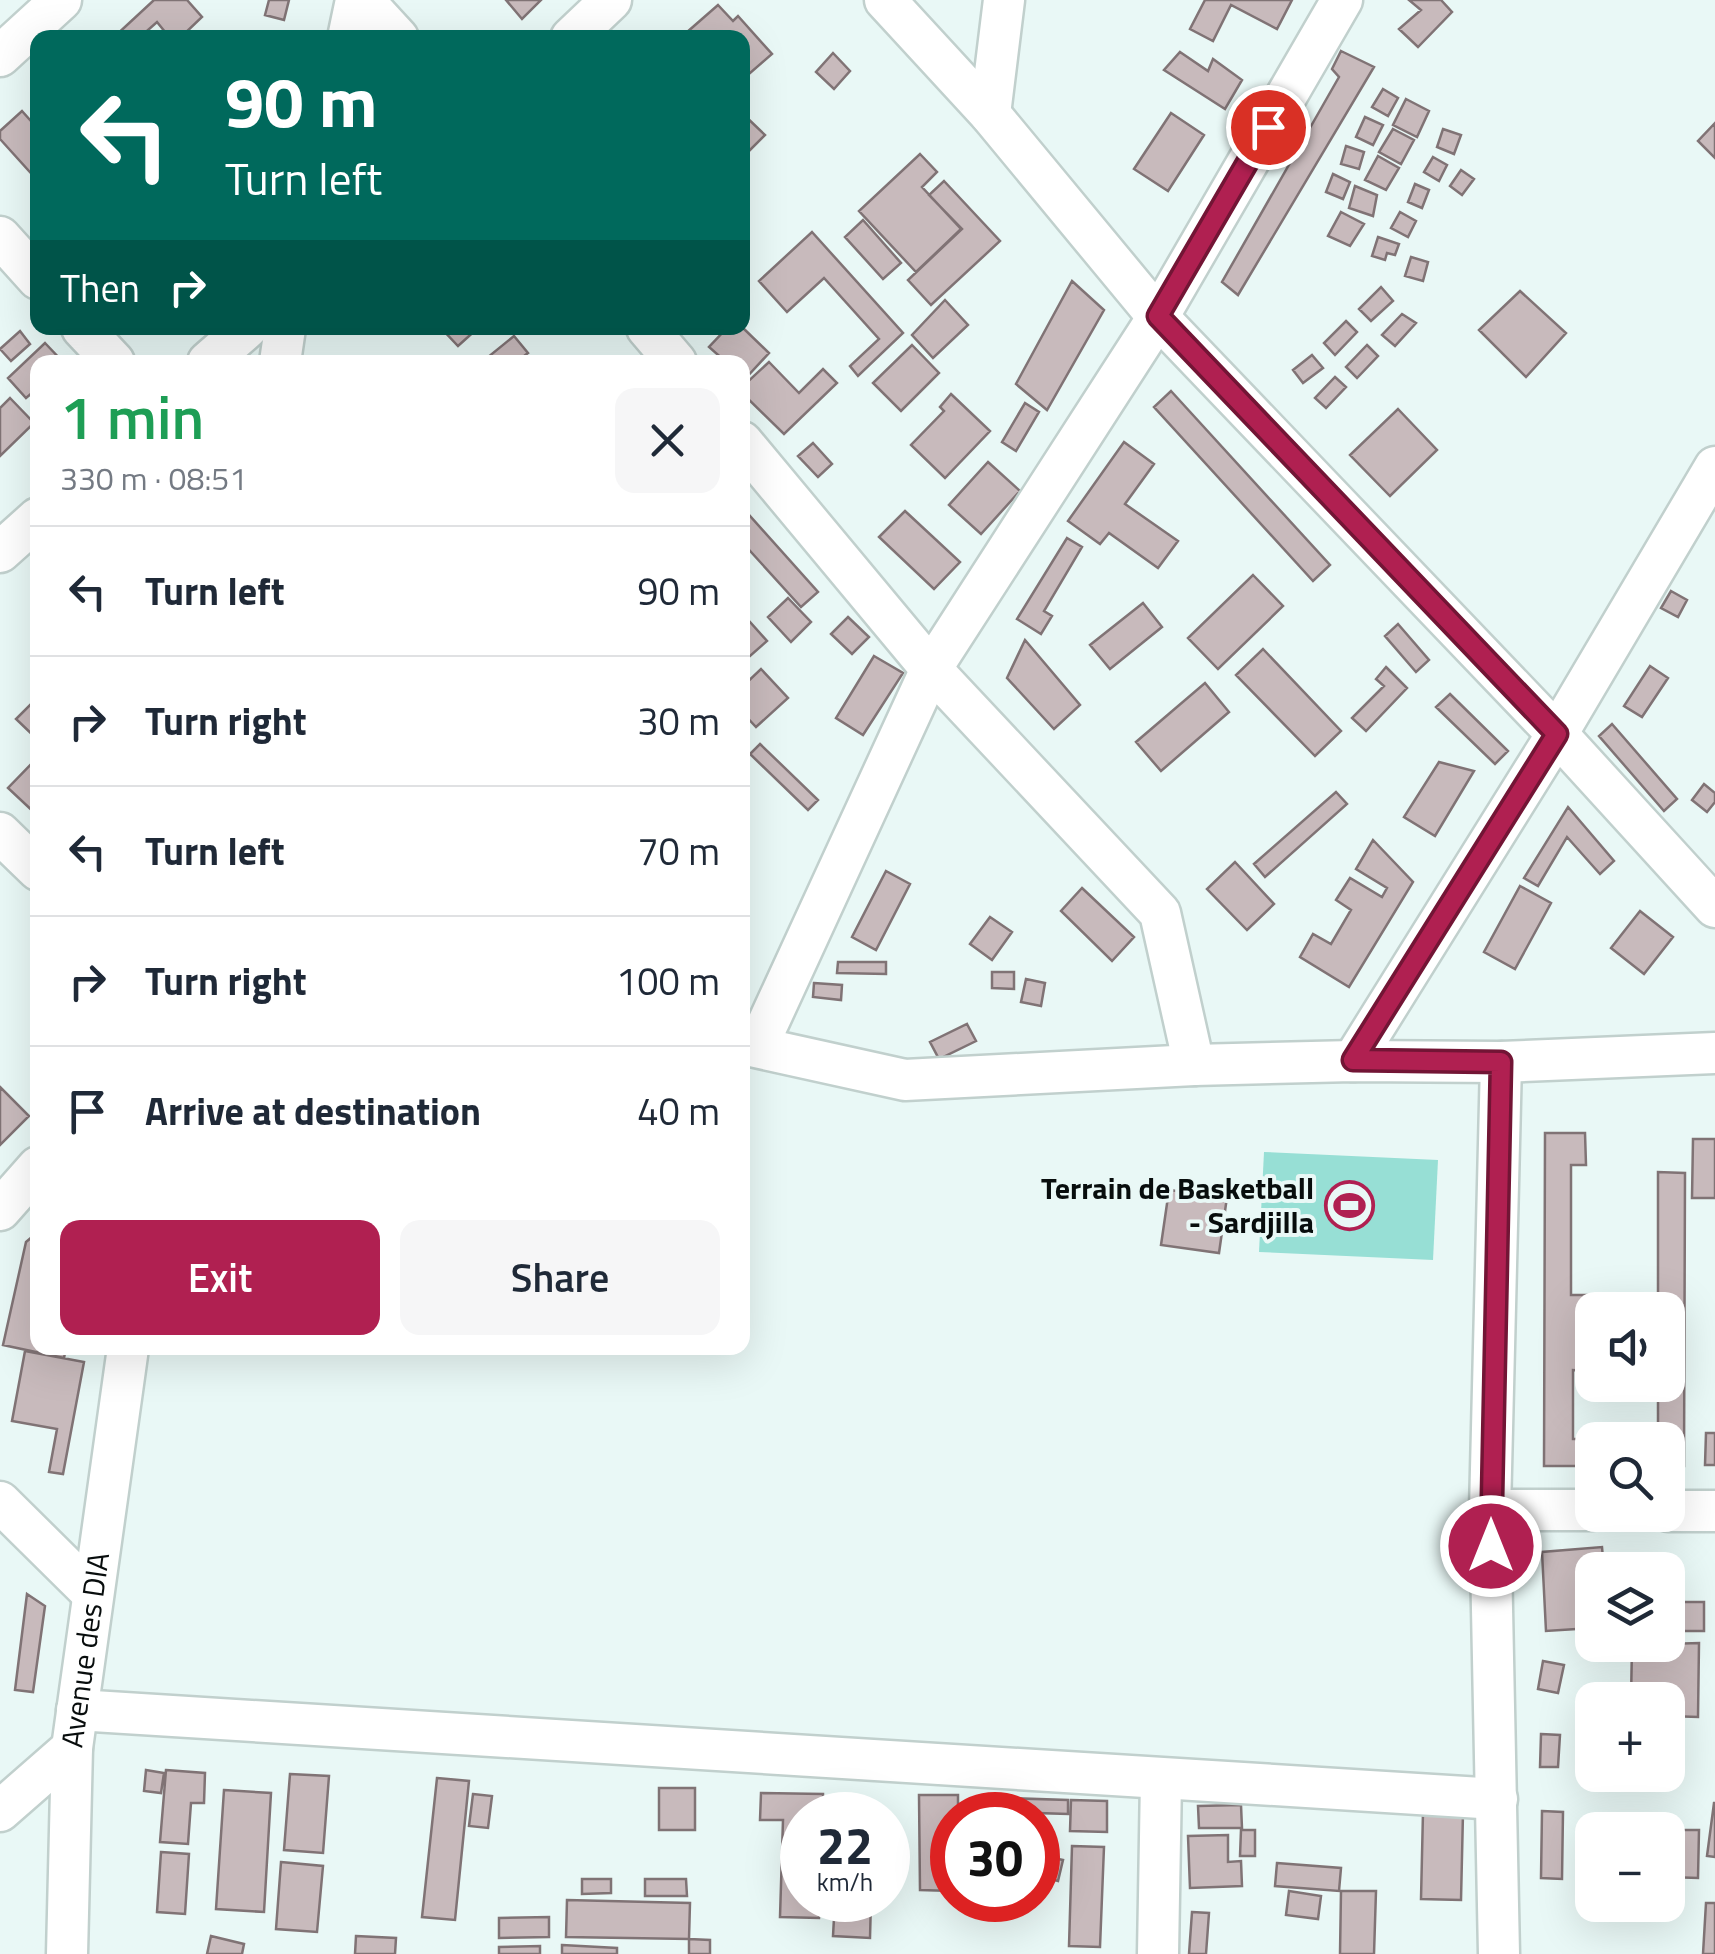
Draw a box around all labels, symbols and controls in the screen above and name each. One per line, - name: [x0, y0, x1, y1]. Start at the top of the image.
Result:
- text: 90 m: [225, 48, 378, 154]
- icon: left: [60, 70, 190, 200]
- pin: [1226, 85, 1311, 170]
- icon: arrive: [1241, 100, 1296, 155]
- text: Turn left: [225, 144, 382, 212]
- text: Then: [60, 259, 140, 317]
- icon: right: [160, 260, 215, 315]
- text: 1 min: [60, 371, 204, 462]
- button: close: [615, 388, 720, 493]
- text: 330 m · 08:51: [60, 454, 247, 502]
- text: Turn left: [145, 562, 285, 620]
- text: 90 m: [637, 562, 720, 620]
- icon: left: [60, 564, 115, 619]
- text: Turn right: [145, 692, 307, 750]
- text: 30 m: [637, 692, 720, 750]
- icon: right: [60, 694, 115, 749]
- text: Turn left: [145, 822, 285, 880]
- text: 70 m: [637, 822, 720, 880]
- icon: left: [60, 824, 115, 879]
- text: Turn right: [145, 952, 307, 1010]
- text: 100 m: [616, 952, 720, 1010]
- icon: right: [60, 954, 115, 1009]
- text: Arrive at destination: [145, 1082, 481, 1140]
- text: 40 m: [637, 1082, 720, 1140]
- icon: arrive: [60, 1084, 115, 1139]
- place label: Terrain de Basketball - Sardjilla: [1041, 1165, 1314, 1245]
- sports icon: Terrain de Basketball - Sardjilla: [1323, 1180, 1375, 1232]
- button: Exit: [60, 1220, 380, 1335]
- button: Share: [400, 1220, 720, 1335]
- map controls: [1575, 1292, 1685, 1922]
- button: sound: [1575, 1292, 1685, 1402]
- button: search: [1575, 1422, 1685, 1532]
- position arrow: [1439, 1494, 1543, 1598]
- street label: Avenue des DIA: [48, 1549, 121, 1750]
- button: layers: [1575, 1552, 1685, 1662]
- button: +: [1575, 1682, 1685, 1792]
- speed limit sign: 30: [930, 1792, 1060, 1922]
- text: 22: [817, 1807, 873, 1883]
- button: −: [1575, 1812, 1685, 1922]
- text: km/h: [817, 1863, 873, 1901]

